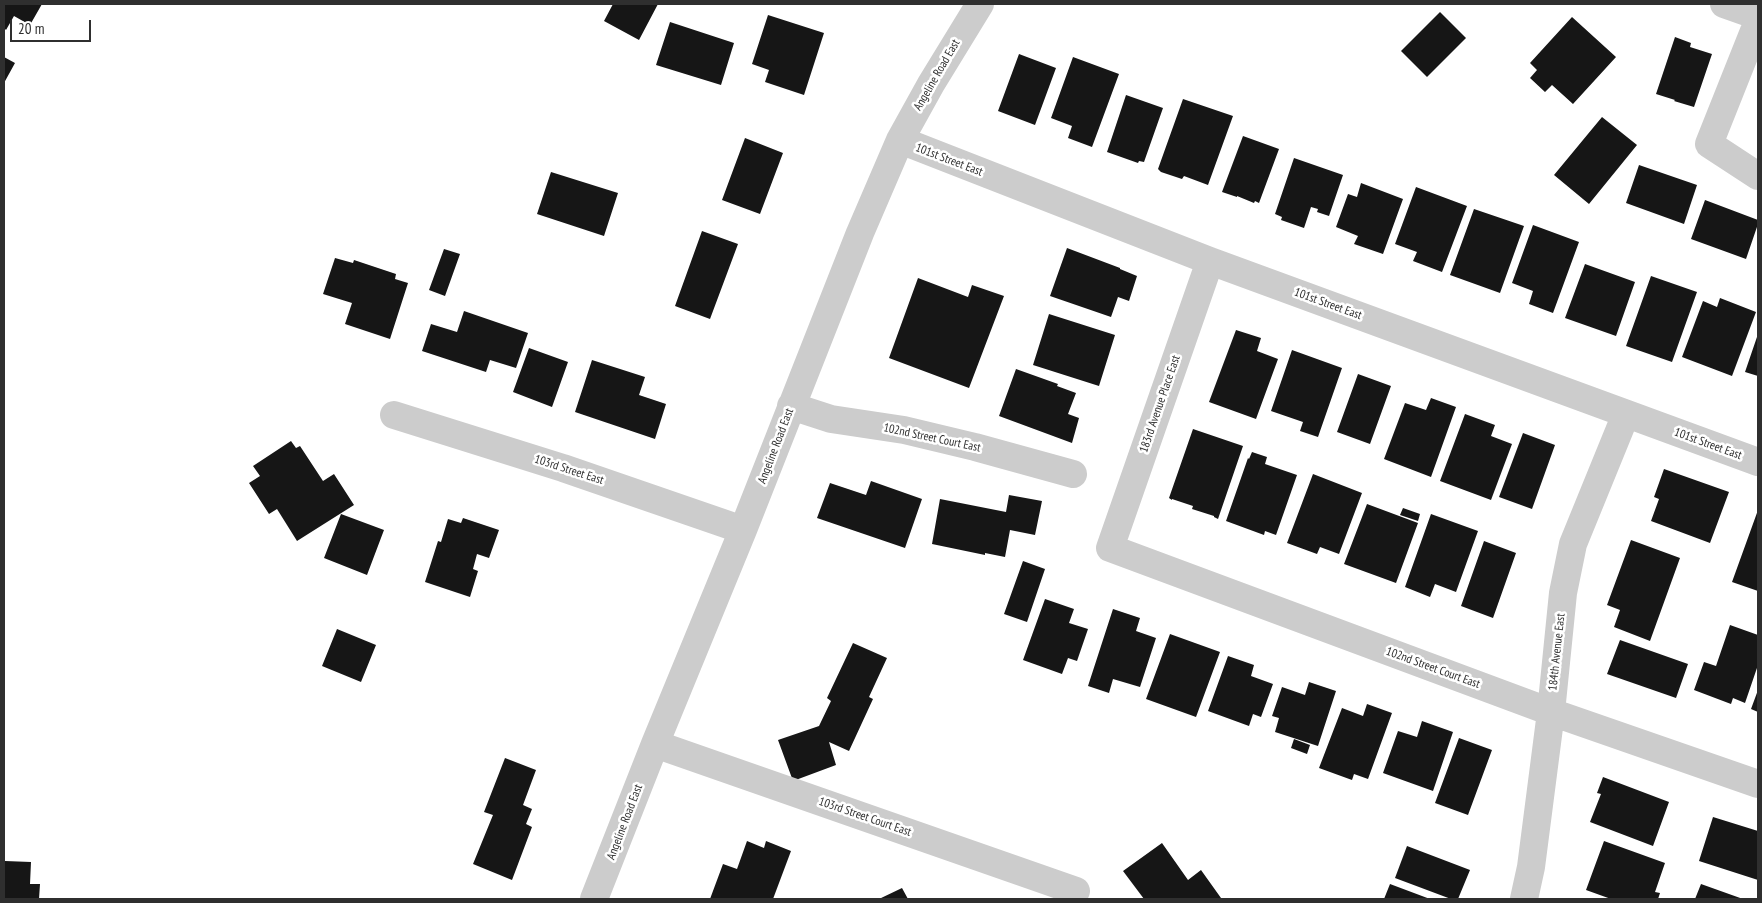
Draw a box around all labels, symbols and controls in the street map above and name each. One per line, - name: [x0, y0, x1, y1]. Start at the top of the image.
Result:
- scale bar: [12, 10, 94, 42]
- text: 20 m: [18, 19, 44, 38]
- street label: Angeline Road East: [911, 37, 963, 113]
- street label: 101st Street East: [913, 141, 985, 179]
- street label: 101st Street East: [1292, 285, 1364, 323]
- street label: 183rd Avenue Place East: [1137, 353, 1183, 455]
- street label: Angeline Road East: [755, 406, 797, 486]
- street label: 102nd Street Court East: [882, 421, 982, 455]
- street label: 101st Street East: [1672, 425, 1744, 463]
- street label: 103rd Street East: [533, 452, 605, 488]
- street label: 184th Avenue East: [1546, 613, 1568, 691]
- street label: 102nd Street Court East: [1384, 644, 1482, 692]
- street label: Angeline Road East: [604, 782, 646, 862]
- street label: 103rd Street Court East: [817, 794, 913, 840]

